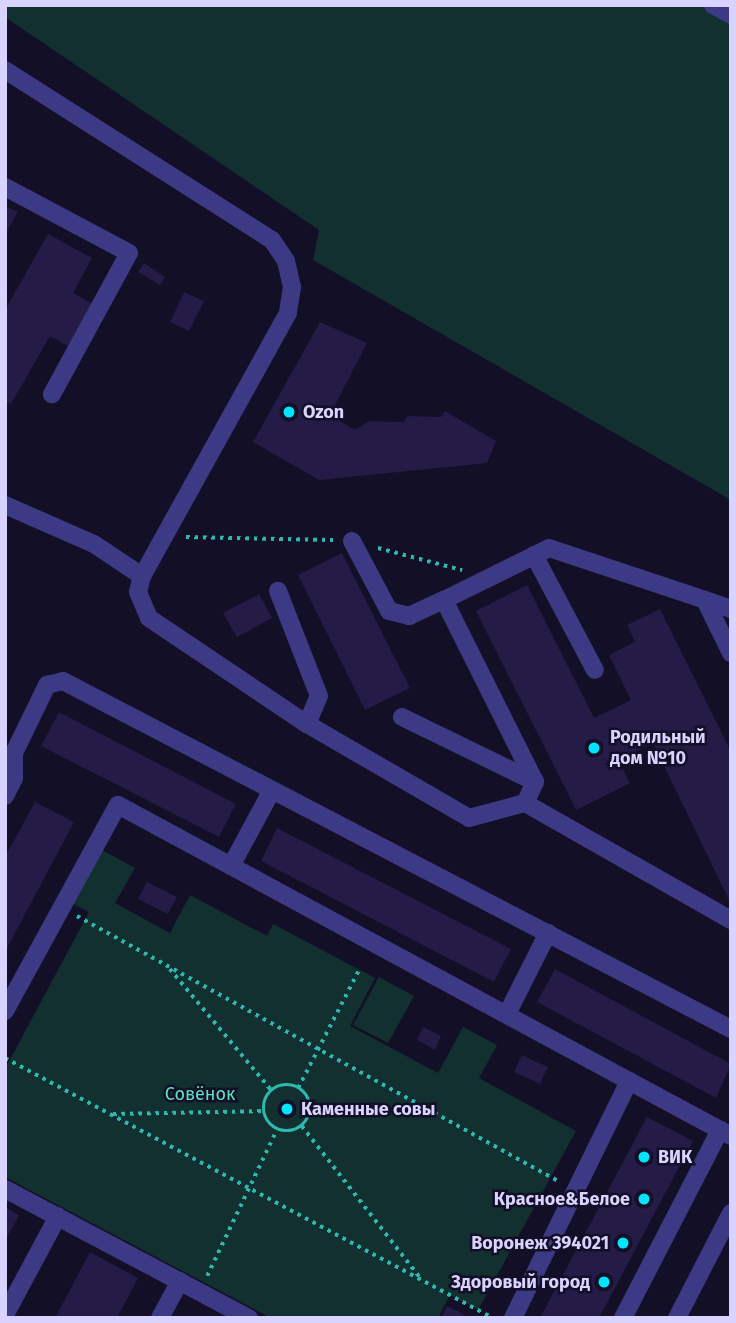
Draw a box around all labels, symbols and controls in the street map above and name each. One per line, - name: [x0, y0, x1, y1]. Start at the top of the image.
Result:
- place label: Ozon: [303, 401, 344, 423]
- marker: Ozon: [281, 404, 297, 420]
- place label: Родильный дом №10: [610, 727, 706, 770]
- marker: Родильный дом №10: [584, 738, 604, 758]
- park label: Совёнок: [165, 1083, 235, 1105]
- place label: Каменные совы: [301, 1098, 435, 1120]
- marker: Каменные совы: [279, 1101, 295, 1117]
- place label: ВИК: [658, 1146, 692, 1168]
- marker: ВИК: [636, 1149, 652, 1165]
- place label: Красное&Белое: [494, 1188, 630, 1210]
- marker: Красное&Белое: [636, 1191, 652, 1207]
- place label: Воронеж 394021: [471, 1232, 609, 1254]
- marker: Воронеж 394021: [615, 1235, 631, 1251]
- place label: Здоровый город: [451, 1271, 590, 1293]
- marker: Здоровый город: [596, 1274, 612, 1290]

